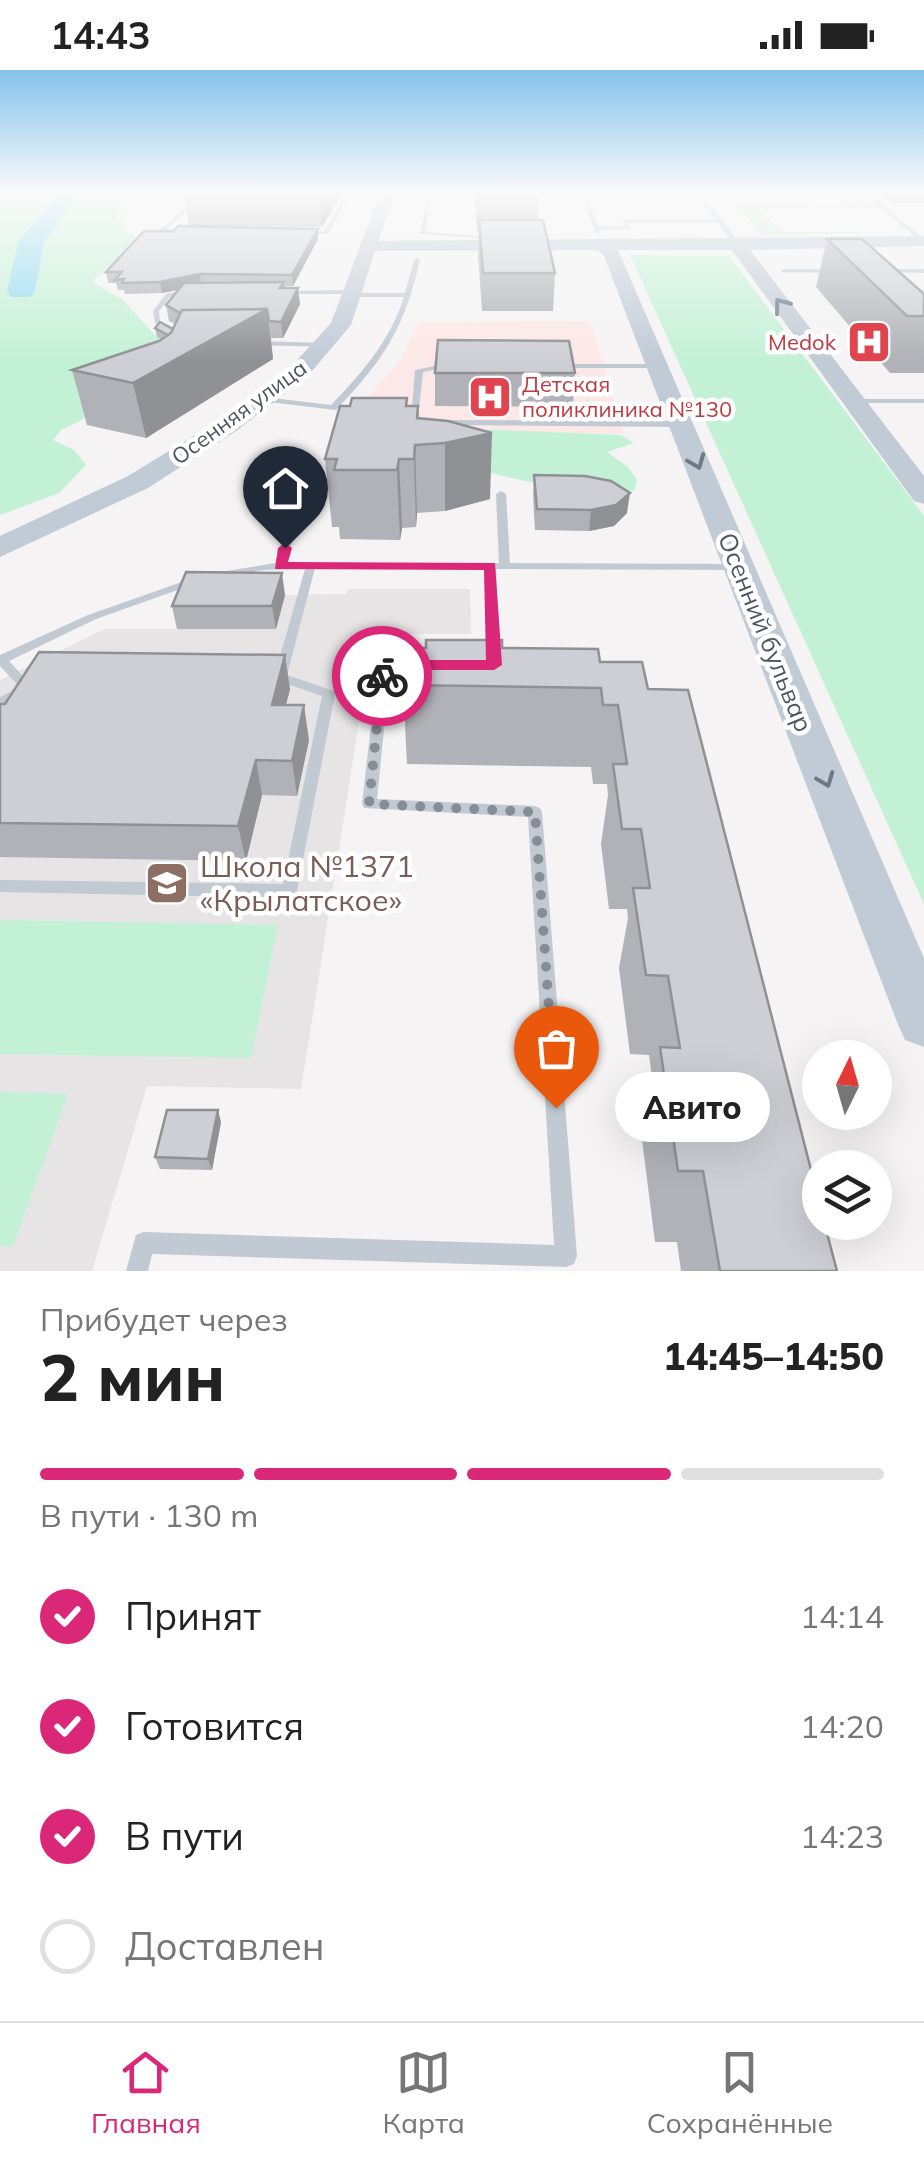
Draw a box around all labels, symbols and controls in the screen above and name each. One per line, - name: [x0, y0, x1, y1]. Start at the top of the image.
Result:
- text: 14:43: [50, 11, 151, 59]
- one-way arrow: [776, 298, 793, 316]
- hospital icon: Medok: [846, 319, 892, 365]
- place label: Medok: [768, 328, 837, 356]
- street label: Осенняя улица: [166, 353, 312, 471]
- place label: Детская поликлиника №130: [522, 370, 732, 423]
- hospital icon: Детская поликлиника №130: [467, 374, 513, 420]
- pin: [243, 446, 328, 549]
- one-way arrow: [685, 452, 705, 470]
- icon: home: [258, 461, 313, 516]
- street label: Осенний бульвар: [712, 528, 820, 736]
- courier: [332, 626, 432, 726]
- icon: bike: [355, 649, 410, 704]
- one-way arrow: [814, 770, 834, 788]
- place label: Школа №1371 «Крылатское»: [200, 847, 414, 919]
- school or university icon: Школа №1371 «Крылатское»: [144, 860, 190, 906]
- pin: [514, 1006, 599, 1109]
- icon: bag: [529, 1021, 584, 1076]
- north arrow: [802, 1040, 892, 1130]
- map controls: [802, 1040, 892, 1240]
- callout: Авито: [616, 1073, 771, 1143]
- text: Авито: [643, 1087, 742, 1127]
- button: layers: [802, 1150, 892, 1240]
- text: Прибудет через: [40, 1299, 288, 1339]
- text: 14:45–14:50: [663, 1332, 884, 1380]
- text: 2 мин: [40, 1336, 225, 1417]
- text: В пути · 130 m: [40, 1495, 258, 1535]
- icon: check: [40, 1589, 95, 1644]
- text: Принят: [125, 1592, 261, 1640]
- text: 14:14: [800, 1596, 884, 1636]
- icon: check: [40, 1699, 95, 1754]
- text: Готовится: [125, 1702, 304, 1750]
- text: 14:20: [800, 1706, 884, 1746]
- icon: check: [40, 1809, 95, 1864]
- text: В пути: [125, 1812, 244, 1860]
- text: 14:23: [800, 1816, 884, 1856]
- text: Доставлен: [125, 1922, 325, 1970]
- tab: Главная: [91, 2045, 201, 2140]
- tab: Карта: [383, 2045, 465, 2140]
- tab: Сохранённые: [647, 2045, 833, 2140]

